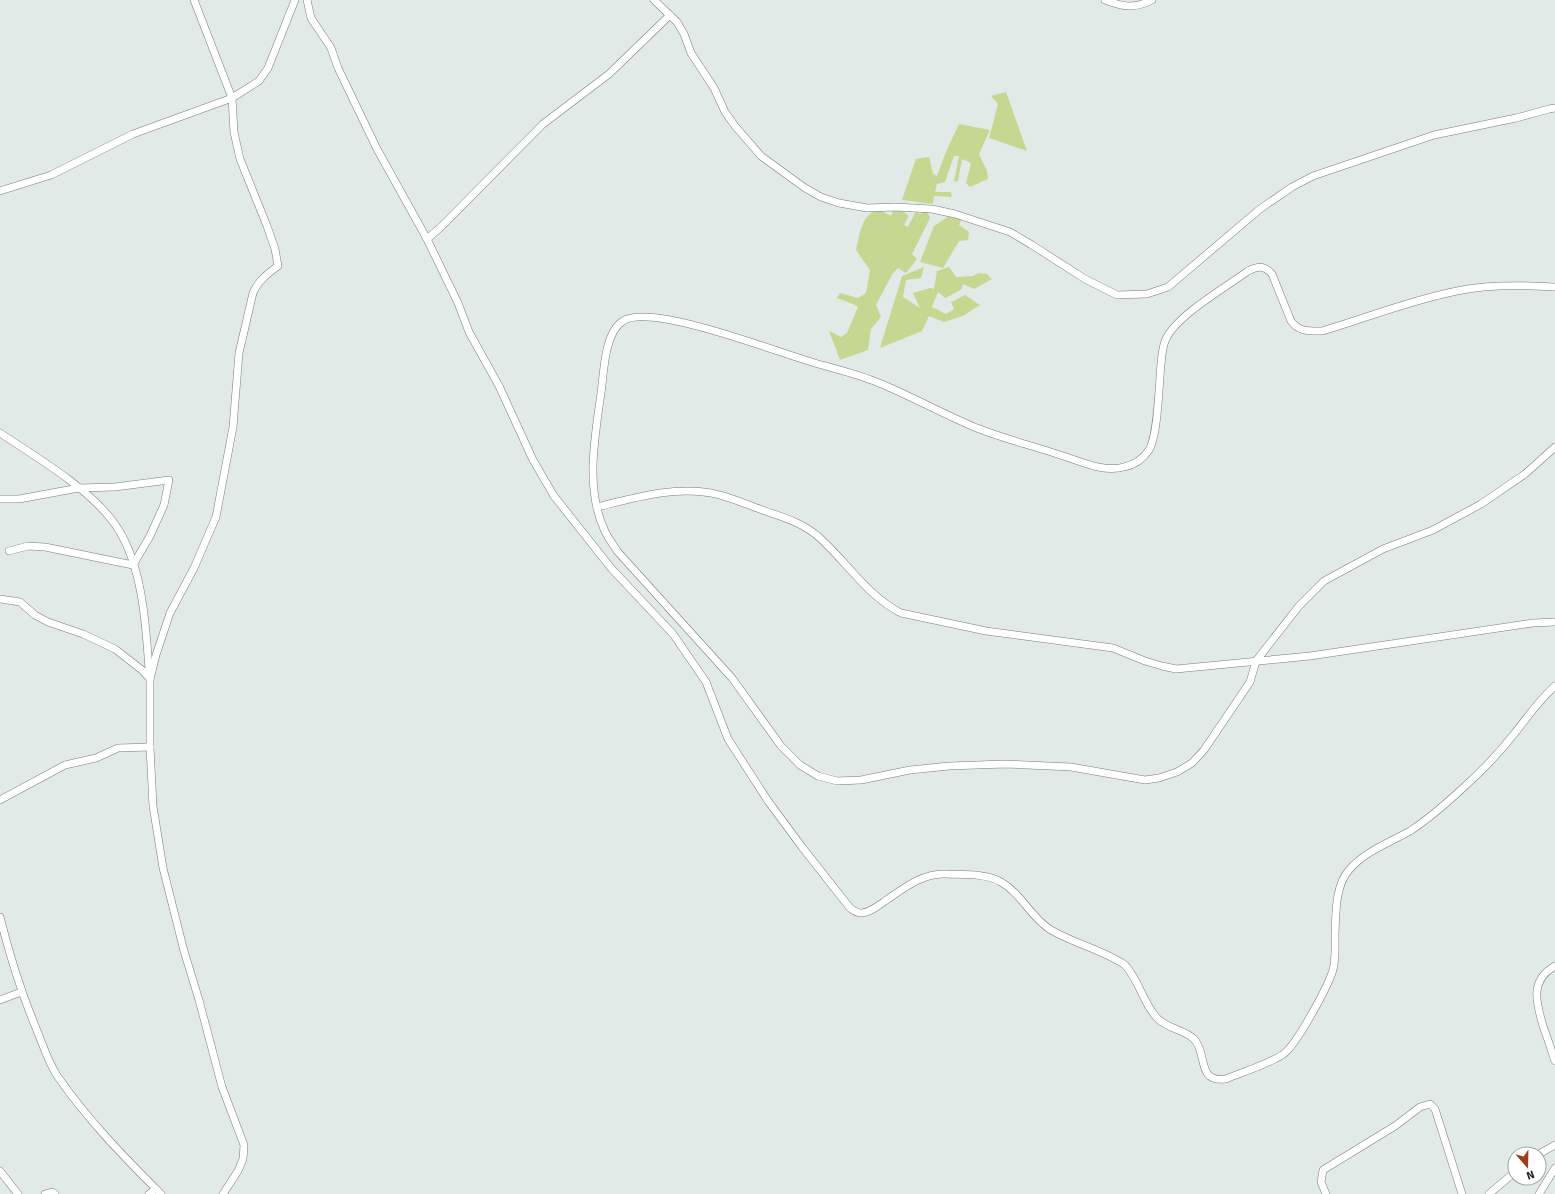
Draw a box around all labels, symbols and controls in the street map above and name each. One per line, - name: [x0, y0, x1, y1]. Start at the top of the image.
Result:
- north arrow: [1507, 1146, 1547, 1186]
- text: N: [1524, 1168, 1536, 1182]

